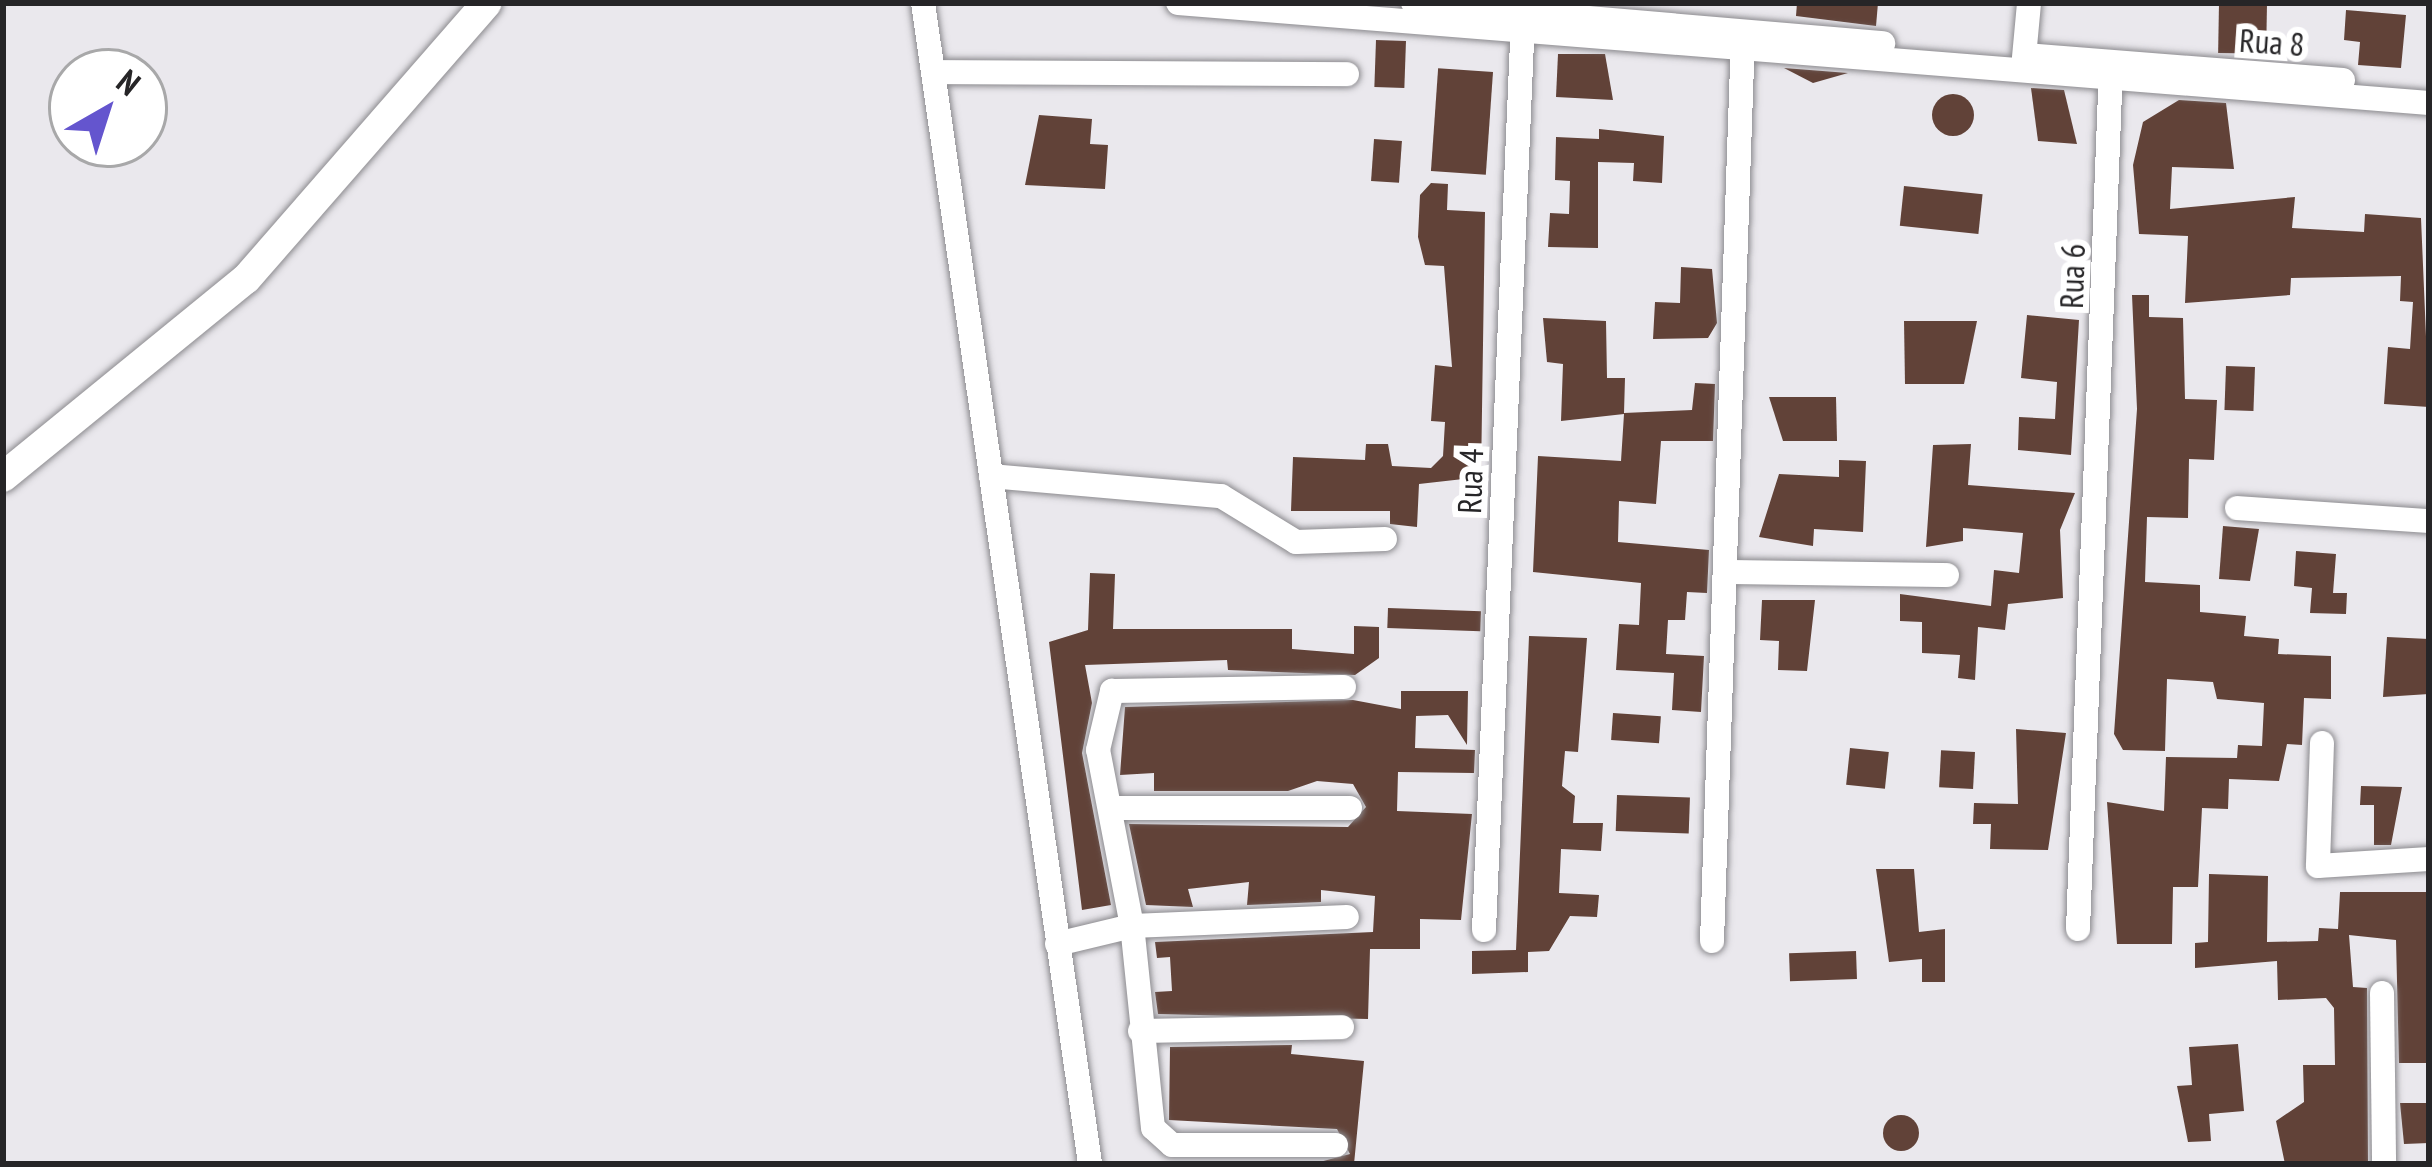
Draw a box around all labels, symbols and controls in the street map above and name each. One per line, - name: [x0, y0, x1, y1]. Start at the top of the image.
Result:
- street label: Rua 8: [2238, 20, 2306, 64]
- north arrow: [48, 48, 168, 168]
- text: N: [109, 60, 150, 104]
- street label: Rua 6: [2051, 243, 2093, 309]
- street label: Rua 4: [1449, 448, 1491, 514]

